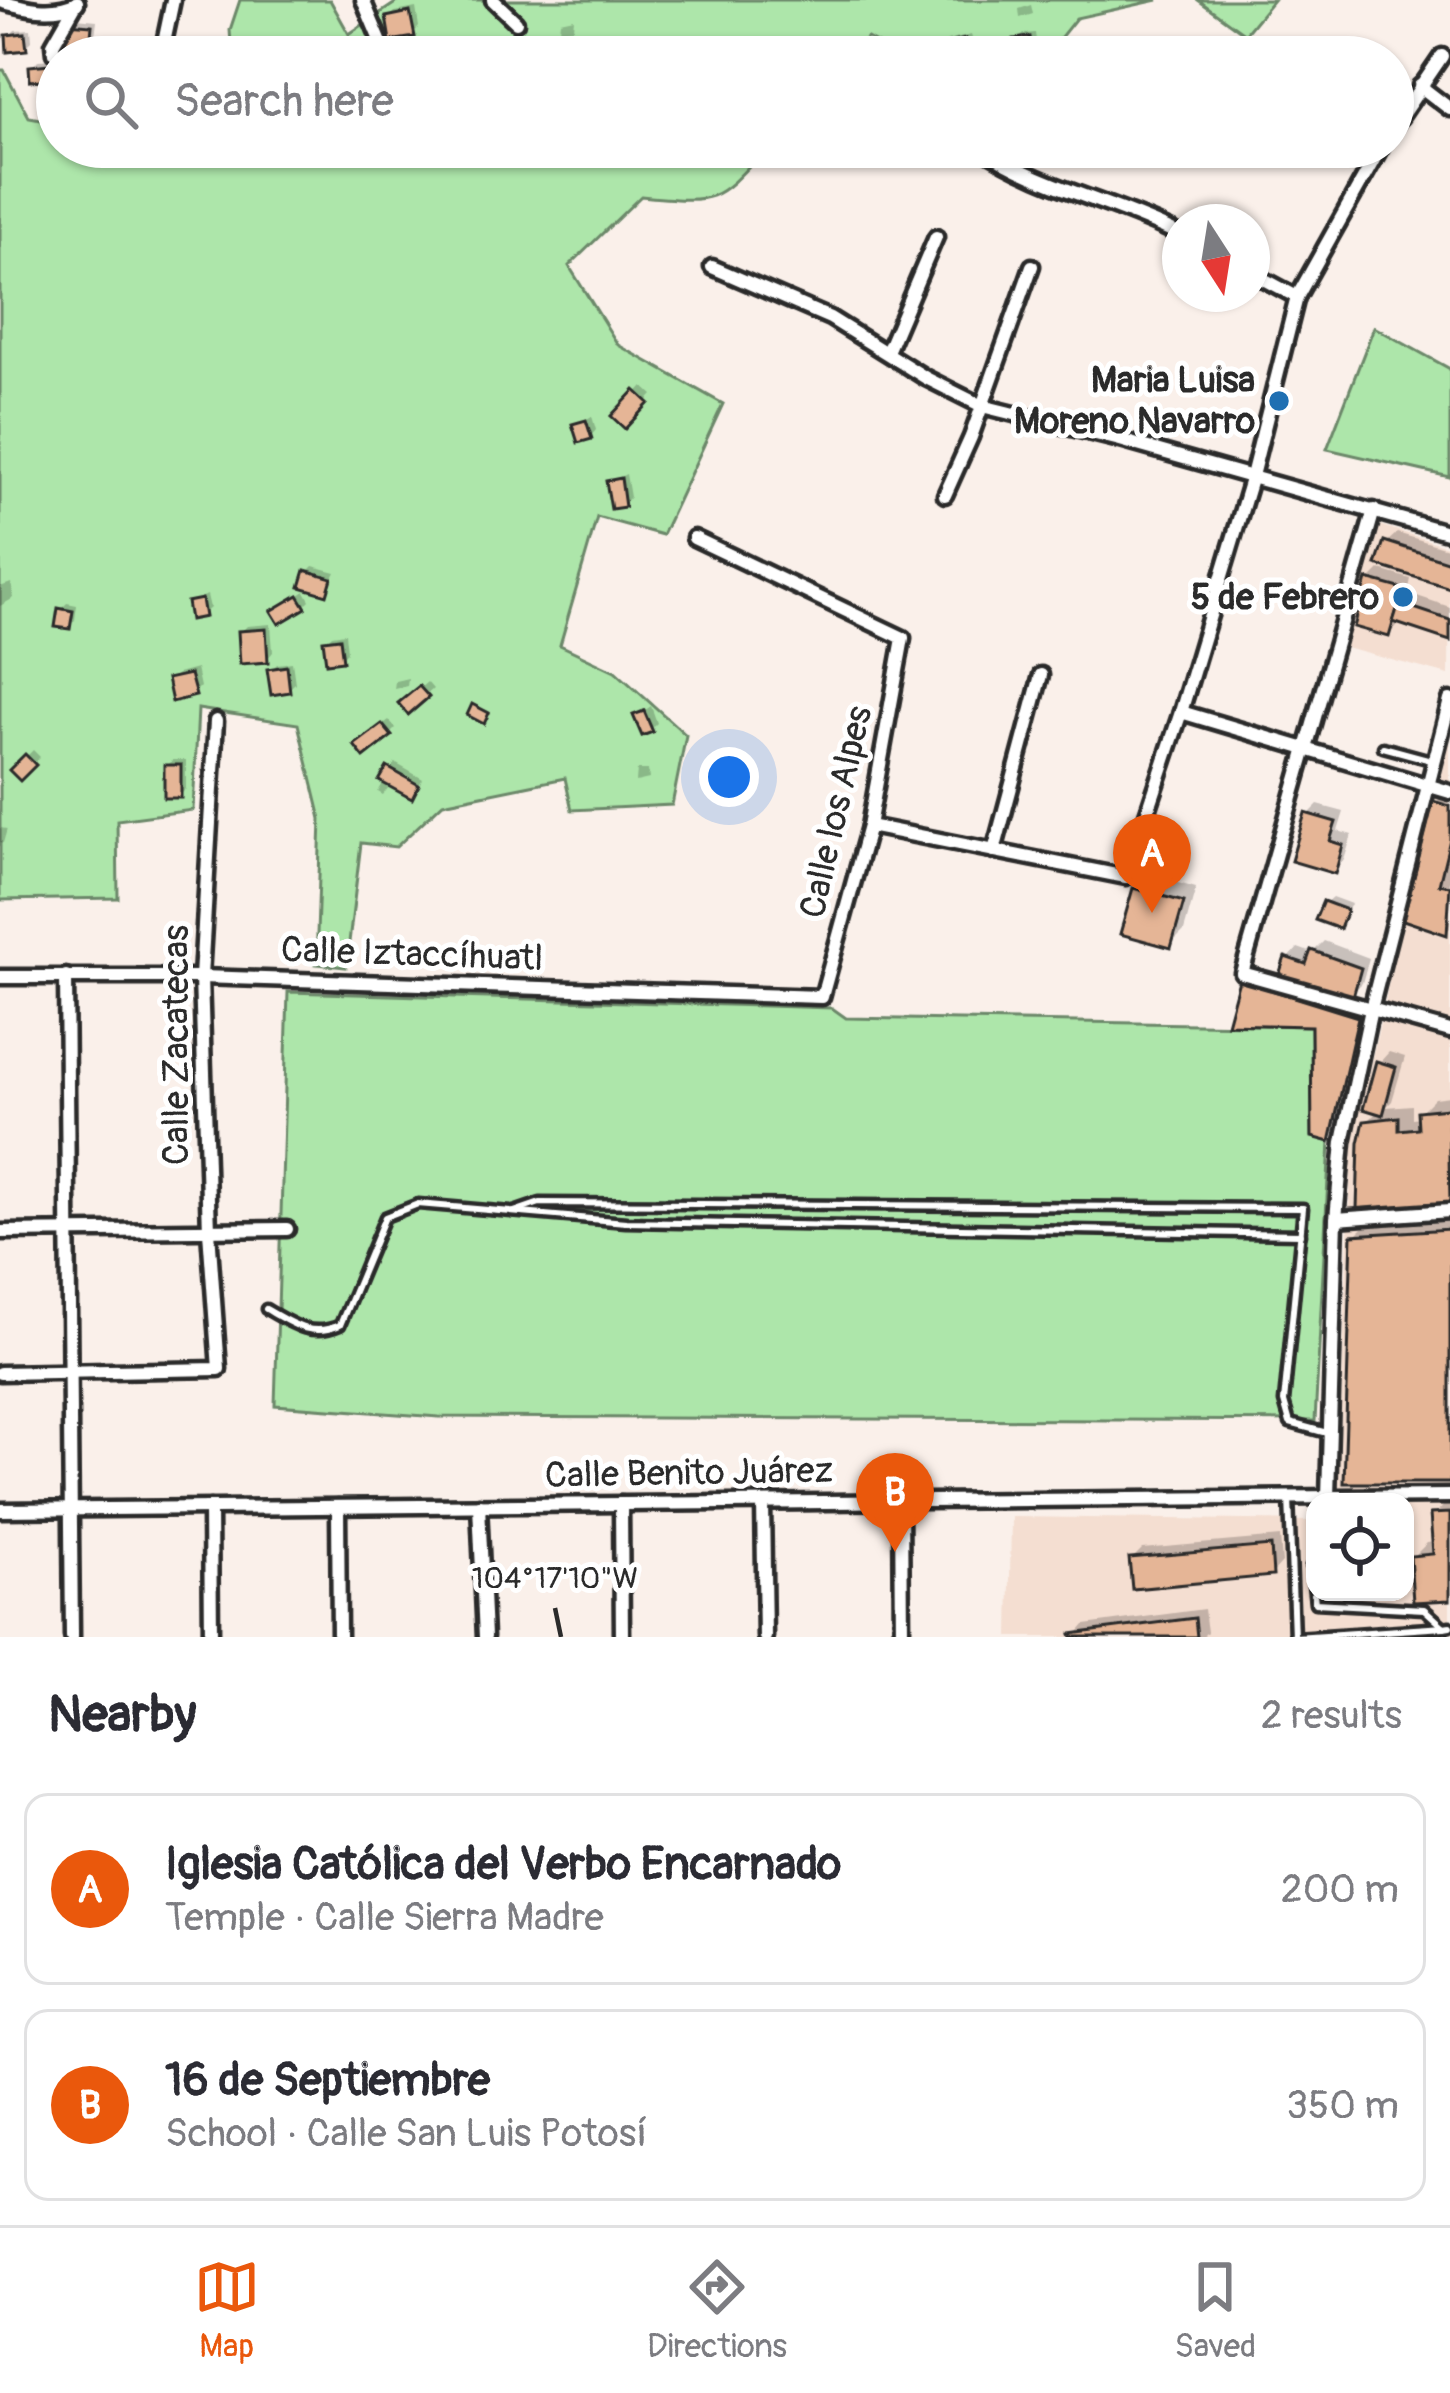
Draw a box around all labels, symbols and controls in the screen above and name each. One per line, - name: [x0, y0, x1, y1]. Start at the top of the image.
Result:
- search box: [36, 36, 1414, 168]
- icon: search: [78, 69, 144, 135]
- text: Search here: [174, 74, 394, 130]
- north arrow: [1162, 204, 1270, 312]
- place label: Maria Luisa Moreno Navarro: [1014, 358, 1255, 444]
- marker: Maria Luisa Moreno Navarro: [1266, 388, 1292, 414]
- place label: 5 de Febrero: [1191, 575, 1379, 620]
- marker: 5 de Febrero: [1390, 584, 1416, 610]
- street label: Calle los Alpes: [790, 702, 882, 922]
- your location: [699, 747, 759, 807]
- pin: A: [1113, 814, 1191, 913]
- street label: Calle Zacatecas: [154, 925, 199, 1165]
- street label: Calle Iztaccíhuatl: [280, 927, 544, 981]
- street label: Calle Benito Juárez: [544, 1448, 834, 1498]
- pin: B: [856, 1453, 934, 1552]
- map controls: [1306, 1493, 1414, 1601]
- button: locate: [1306, 1493, 1414, 1601]
- text: 104°17'10"W: [472, 1560, 638, 1597]
- text: Nearby: [48, 1683, 196, 1747]
- text: 2 results: [1261, 1691, 1402, 1740]
- text: Iglesia Católica del Verbo Encarnado: [165, 1837, 841, 1893]
- text: A: [77, 1865, 103, 1914]
- text: 200 m: [1281, 1865, 1399, 1914]
- text: Temple · Calle Sierra Madre: [165, 1893, 604, 1942]
- text: 16 de Septiembre: [165, 2053, 490, 2109]
- text: B: [79, 2081, 101, 2130]
- text: 350 m: [1286, 2081, 1399, 2130]
- text: School · Calle San Luis Potosí: [165, 2109, 647, 2158]
- tab: Map: [194, 2254, 260, 2367]
- tab: Directions: [647, 2254, 787, 2367]
- tab: Saved: [1174, 2254, 1256, 2367]

